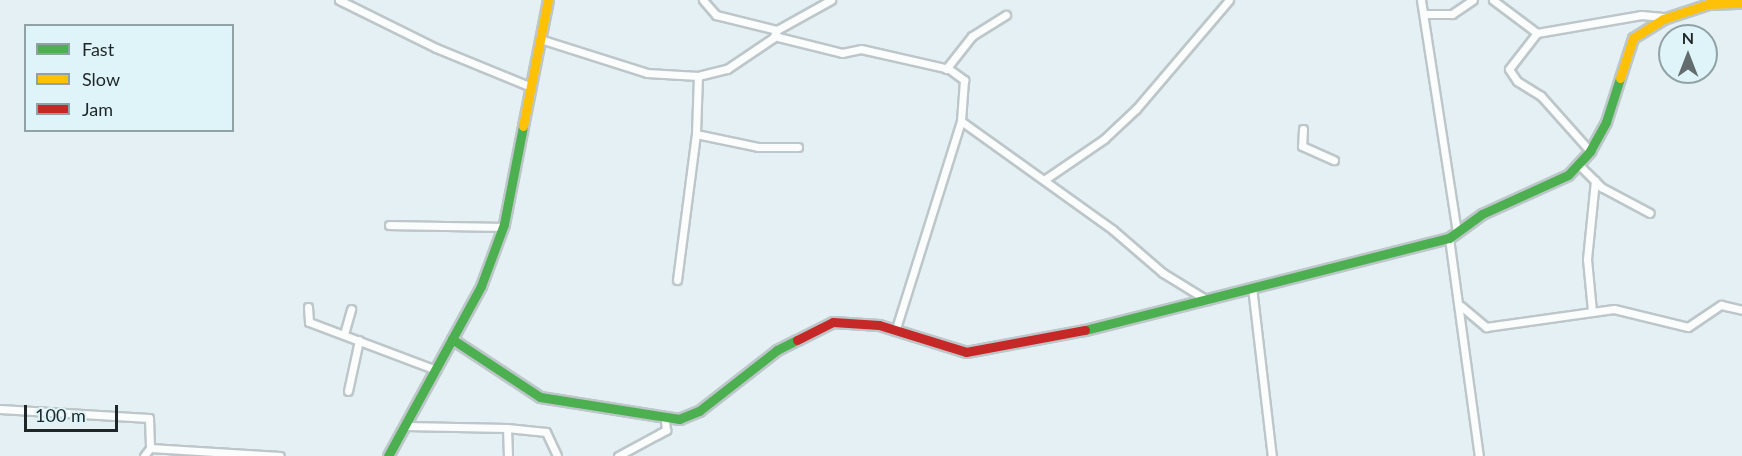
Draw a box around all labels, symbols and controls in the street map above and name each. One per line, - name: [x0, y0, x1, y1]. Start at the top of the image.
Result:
- legend: [24, 24, 234, 132]
- north arrow: [1658, 24, 1718, 84]
- text: N: [1682, 28, 1694, 47]
- text: Fast: [82, 38, 114, 60]
- text: Slow: [82, 68, 120, 90]
- text: Jam: [82, 98, 113, 120]
- scale bar: [27, 393, 122, 431]
- text: 100 m: [35, 404, 86, 426]

